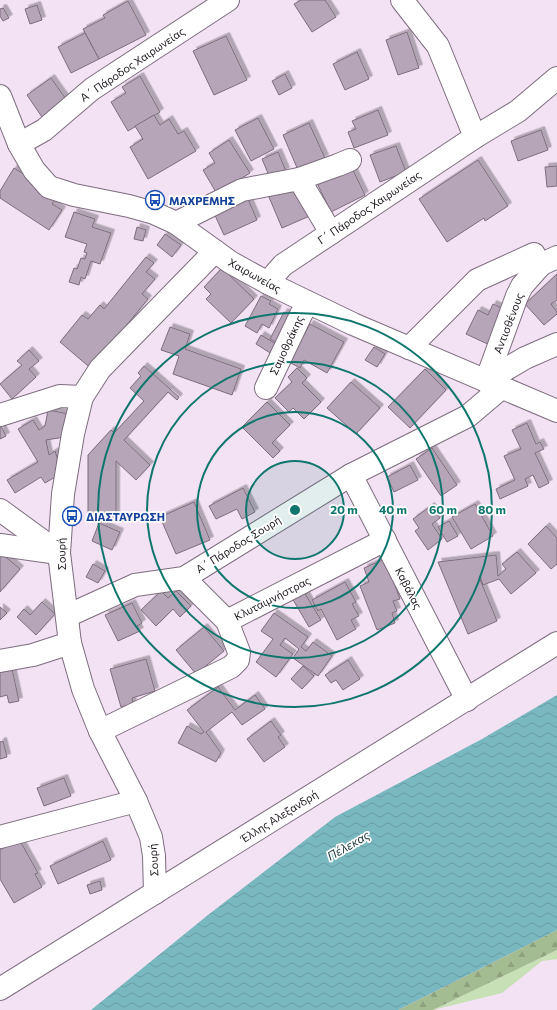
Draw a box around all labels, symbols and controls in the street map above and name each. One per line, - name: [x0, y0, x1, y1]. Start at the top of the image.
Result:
- street label: Α΄ Πάροδος Χαιρωνείας: [77, 24, 187, 104]
- street label: Γ΄ Πάροδος Χαιρωνείας: [315, 167, 423, 247]
- bus stop icon: ΜΑΧΡΕΜΗΣ: [144, 189, 166, 211]
- place label: ΜΑΧΡΕΜΗΣ: [169, 194, 235, 207]
- street label: Χαιρωνείας: [226, 255, 284, 295]
- street label: Αντισθένους: [490, 291, 526, 355]
- street label: Σαμοθράκης: [267, 313, 305, 377]
- text: 20 m: [330, 502, 358, 516]
- text: 40 m: [379, 502, 407, 516]
- text: 60 m: [429, 502, 457, 516]
- text: 80 m: [478, 502, 506, 516]
- centre of rings: [288, 503, 302, 517]
- bus stop icon: ΔΙΑΣΤΑΥΡΩΣΗ: [61, 505, 83, 527]
- place label: ΔΙΑΣΤΑΥΡΩΣΗ: [86, 510, 165, 523]
- street label: Α΄ Πάροδος Σουρή: [193, 513, 283, 575]
- street label: Σουρή: [54, 538, 68, 570]
- street label: Καβάλας: [393, 565, 425, 611]
- street label: Κλυταιμνήστρας: [232, 573, 312, 623]
- street label: Έλλης Αλεξανδρή: [237, 787, 320, 845]
- water label: Πέλεκας: [324, 827, 372, 863]
- street label: Σουρή: [145, 843, 161, 877]

